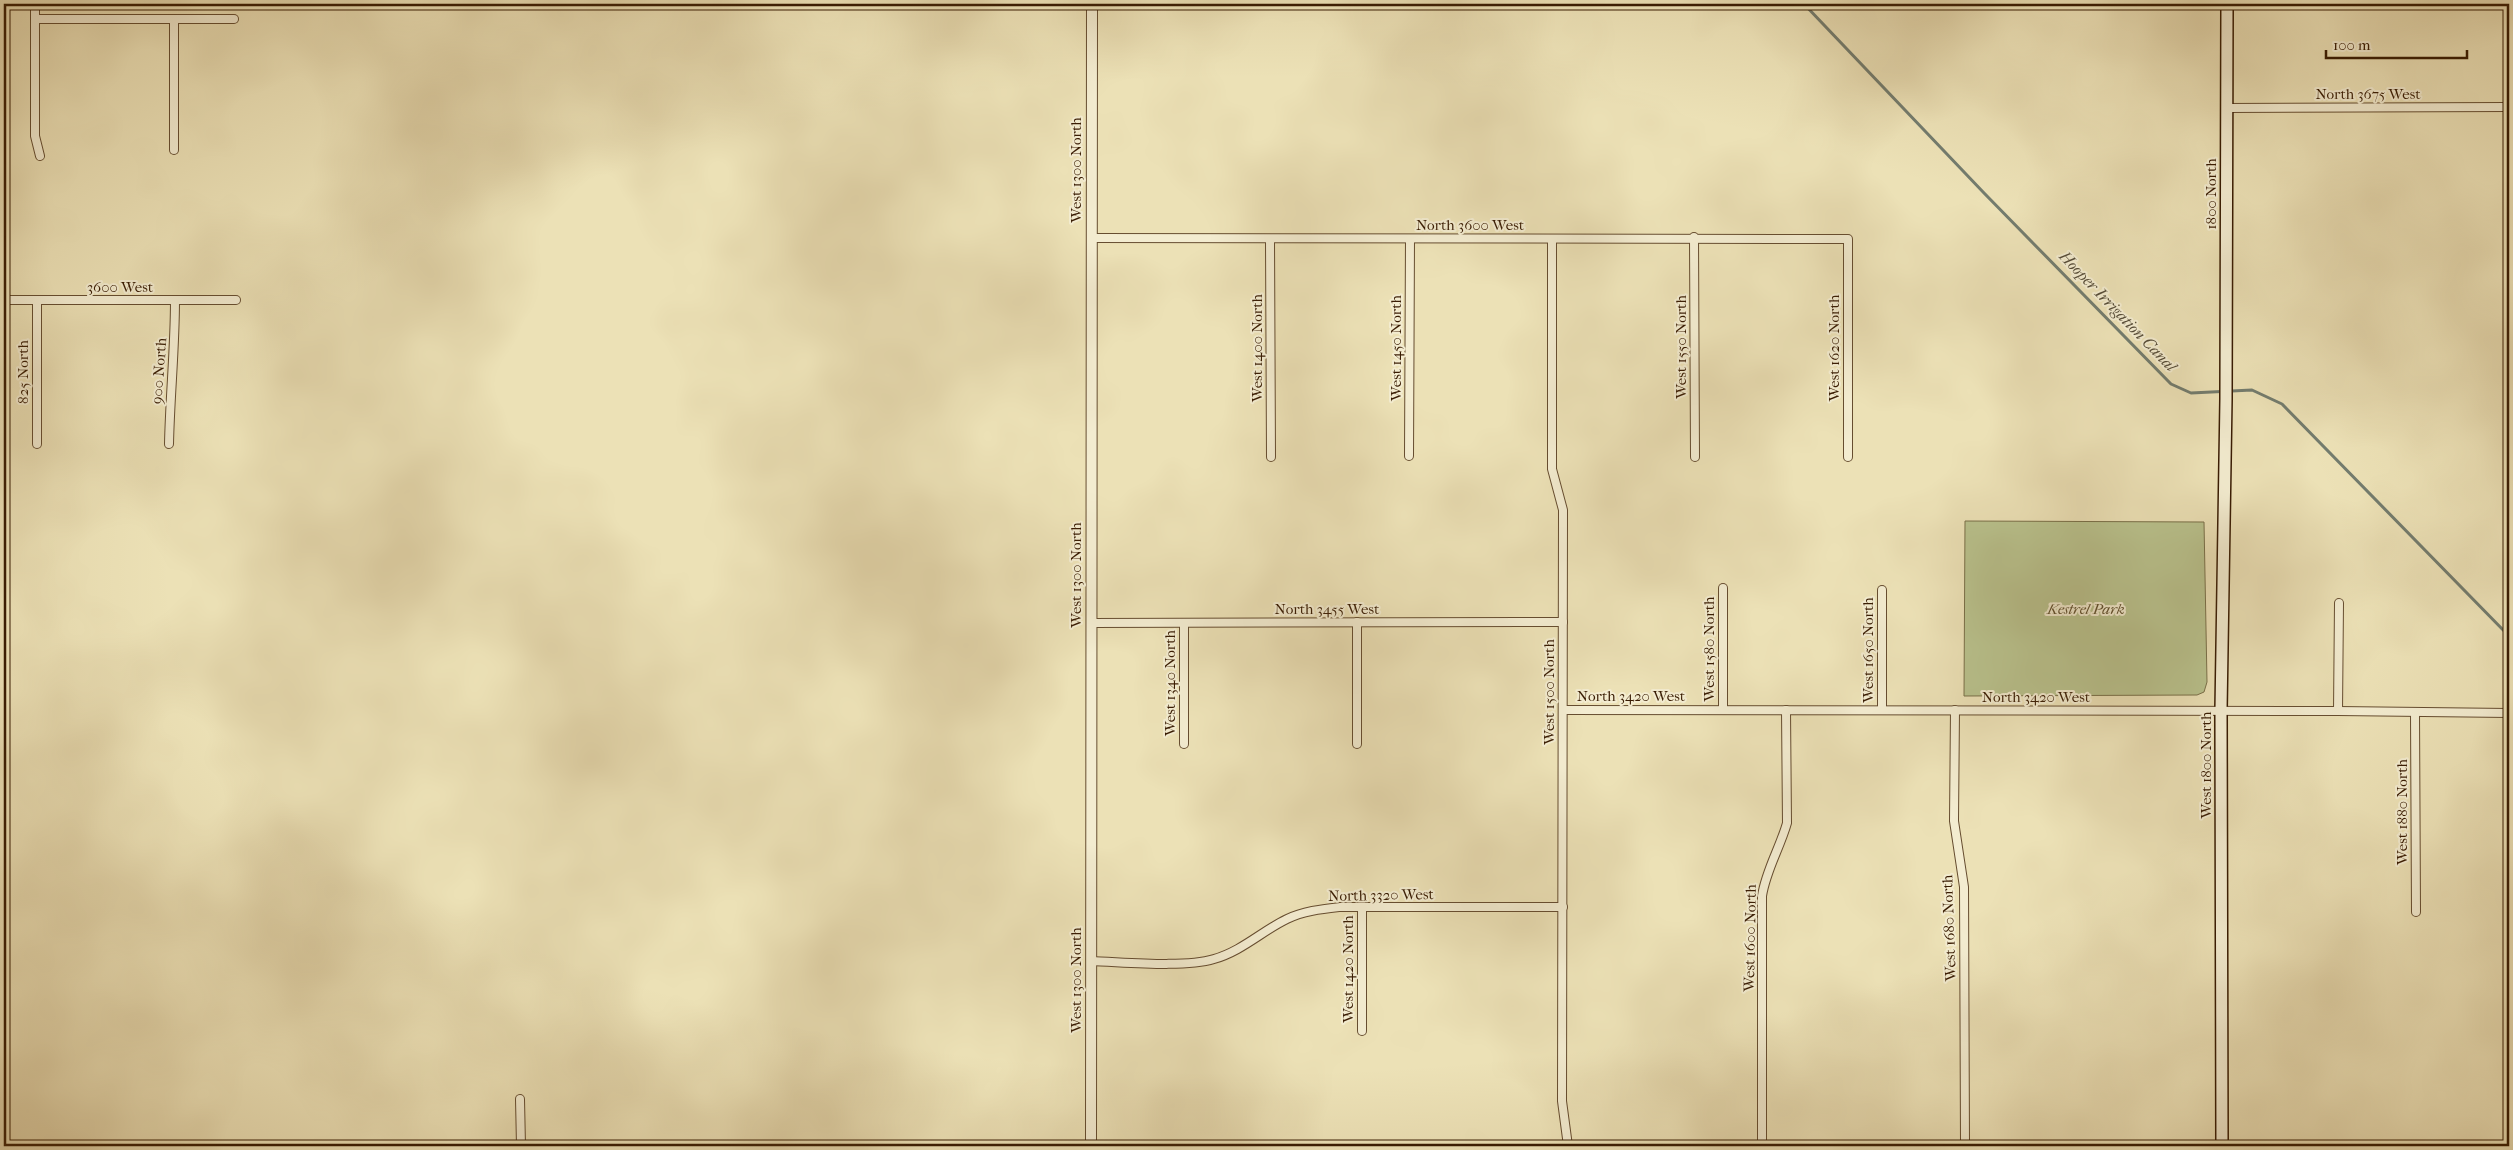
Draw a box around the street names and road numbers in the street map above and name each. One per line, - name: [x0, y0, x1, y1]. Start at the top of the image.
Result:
- street label: North 3675 West: [2315, 85, 2421, 103]
- street label: West 1300 North: [1067, 117, 1085, 224]
- street label: 1800 North: [2202, 158, 2220, 230]
- street label: North 3600 West: [1416, 216, 1525, 234]
- street label: 3600 West: [87, 278, 154, 296]
- street label: West 1400 North: [1248, 293, 1266, 403]
- street label: West 1620 North: [1825, 294, 1843, 402]
- street label: West 1450 North: [1387, 295, 1405, 402]
- street label: West 1550 North: [1672, 295, 1690, 400]
- street label: 900 North: [148, 337, 170, 405]
- street label: 825 North: [14, 340, 32, 404]
- street label: West 1300 North: [1067, 522, 1085, 629]
- street label: West 1580 North: [1700, 596, 1718, 702]
- street label: West 1650 North: [1859, 597, 1877, 704]
- street label: North 3455 West: [1275, 600, 1380, 618]
- street label: West 1340 North: [1161, 629, 1179, 737]
- street label: West 1500 North: [1540, 639, 1558, 746]
- street label: North 3420 West: [1577, 687, 1686, 705]
- street label: North 3420 West: [1982, 688, 2091, 706]
- street label: West 1800 North: [2197, 711, 2215, 819]
- street label: West 1880 North: [2393, 758, 2411, 866]
- street label: West 1680 North: [1938, 874, 1960, 983]
- street label: West 1600 North: [1740, 884, 1760, 993]
- street label: North 3320 West: [1328, 885, 1435, 905]
- street label: West 1420 North: [1339, 915, 1357, 1024]
- street label: West 1300 North: [1067, 927, 1085, 1034]

